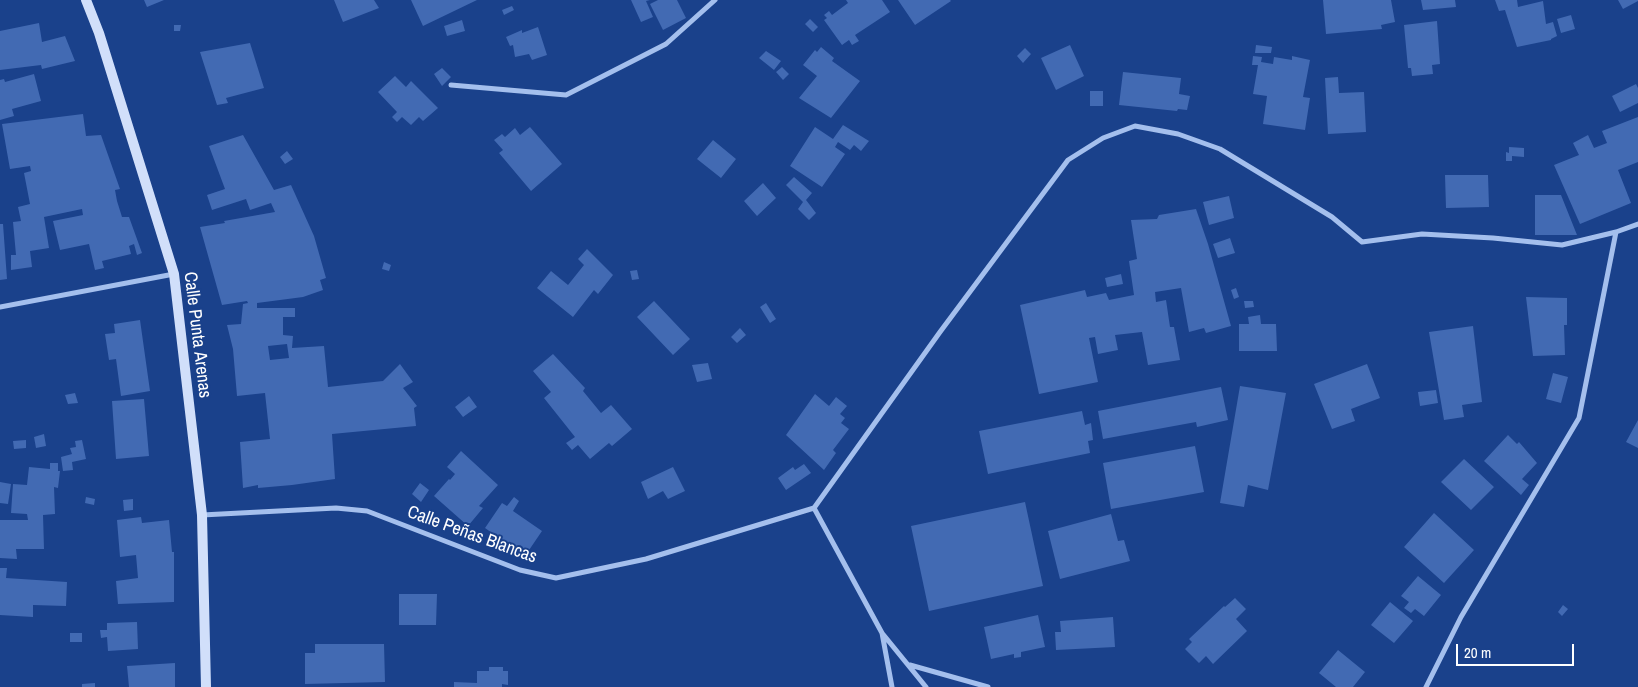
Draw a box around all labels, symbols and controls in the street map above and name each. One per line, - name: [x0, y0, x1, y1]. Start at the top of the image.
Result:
- street label: Calle Punta Arenas: [179, 271, 215, 399]
- street label: Calle Peñas Blancas: [404, 502, 540, 568]
- scale bar: [1458, 634, 1576, 666]
- text: 20 m: [1464, 642, 1491, 663]

